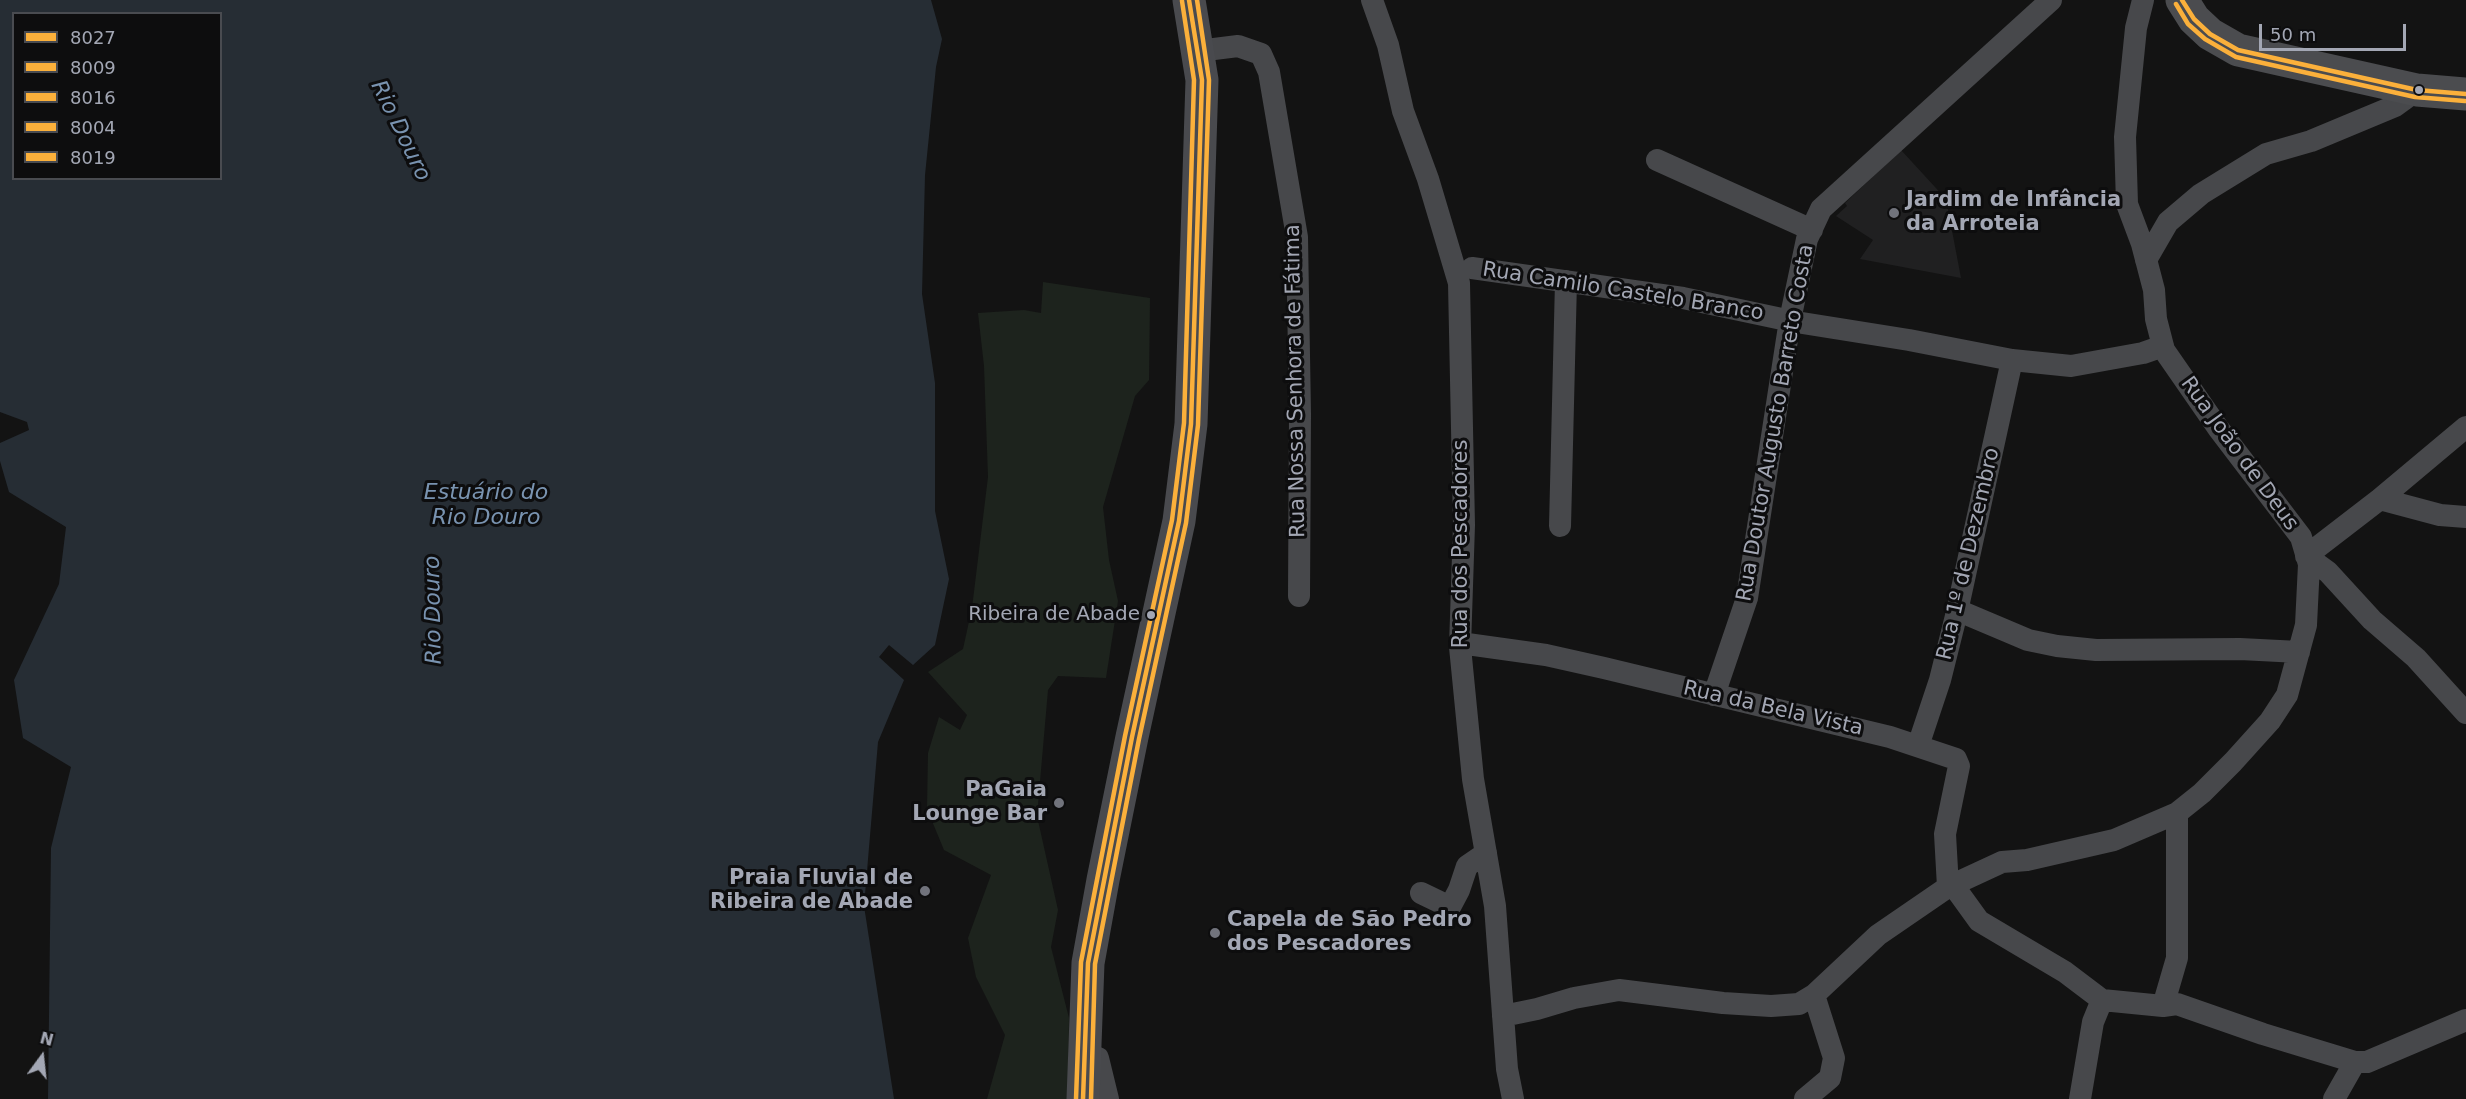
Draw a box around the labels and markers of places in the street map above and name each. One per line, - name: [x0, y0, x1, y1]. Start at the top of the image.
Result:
- unlabelled marker: [2413, 84, 2425, 96]
- place label: Jardim de Infância da Arroteia: [1906, 188, 2121, 238]
- marker: Jardim de Infância da Arroteia: [1887, 206, 1901, 220]
- place label: Ribeira de Abade: [968, 603, 1140, 627]
- marker: Ribeira de Abade: [1145, 609, 1157, 621]
- place label: PaGaia Lounge Bar: [912, 778, 1047, 828]
- marker: PaGaia Lounge Bar: [1052, 796, 1066, 810]
- place label: Praia Fluvial de Ribeira de Abade: [710, 866, 913, 916]
- marker: Praia Fluvial de Ribeira de Abade: [918, 884, 932, 898]
- place label: Capela de São Pedro dos Pescadores: [1227, 908, 1472, 958]
- marker: Capela de São Pedro dos Pescadores: [1208, 926, 1222, 940]

